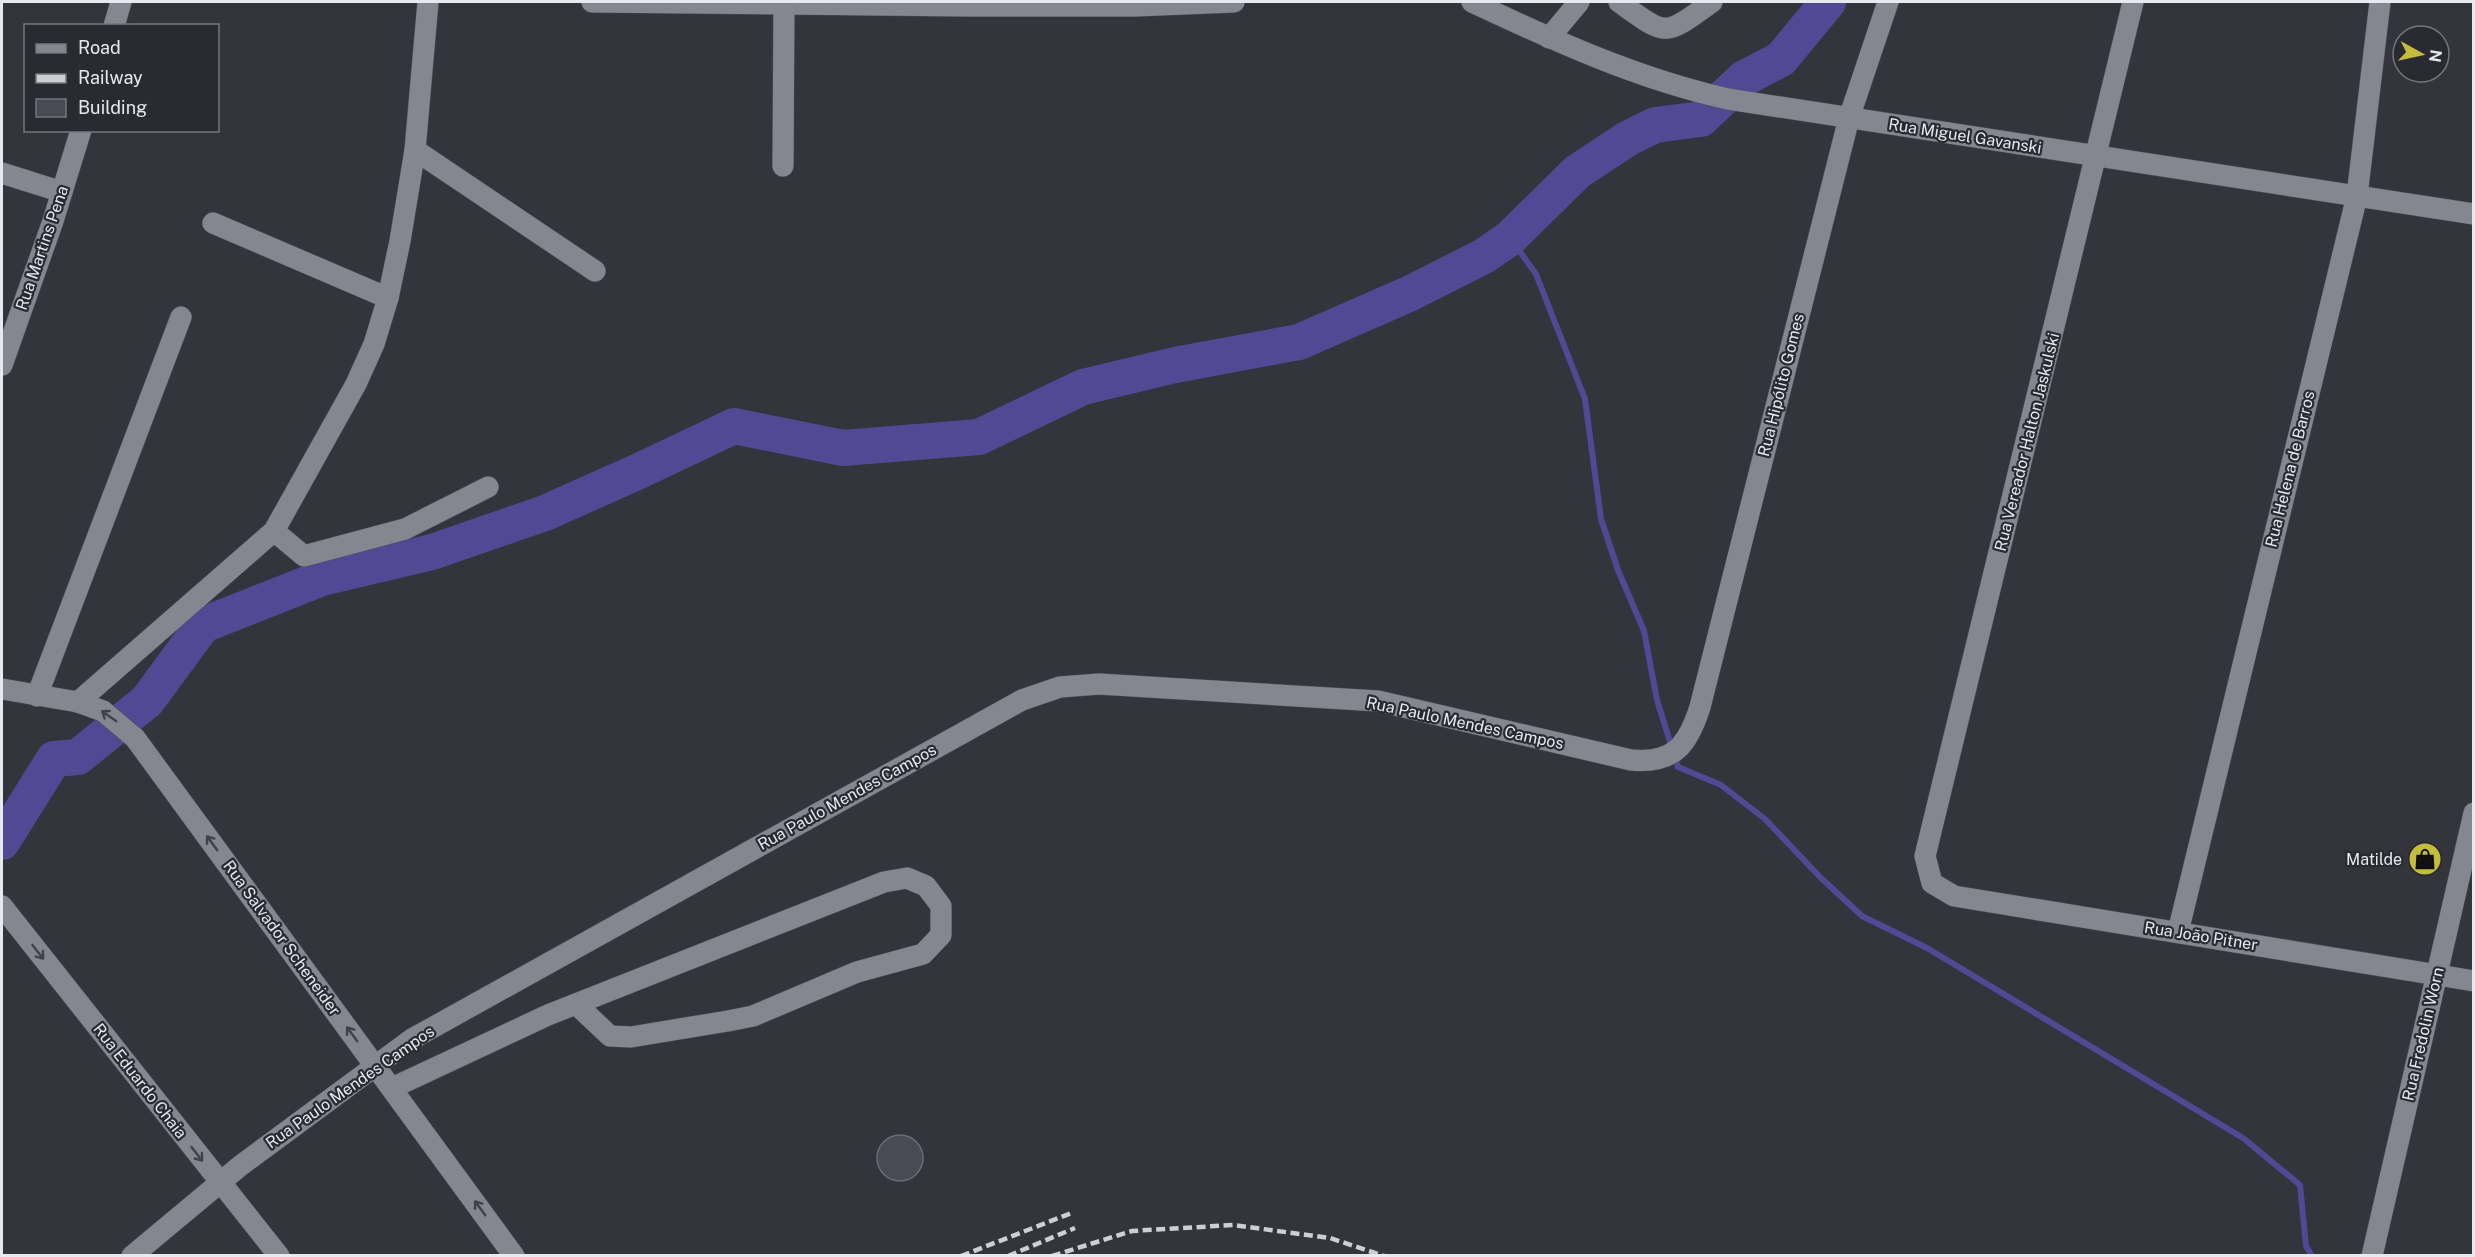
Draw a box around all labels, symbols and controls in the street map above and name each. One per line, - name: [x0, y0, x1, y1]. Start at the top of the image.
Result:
- legend: [24, 24, 219, 132]
- north arrow: [2391, 24, 2451, 84]
- text: Road: [78, 37, 121, 58]
- text: N: [2425, 48, 2446, 64]
- text: Railway: [78, 67, 143, 88]
- text: Building: [78, 97, 147, 118]
- street label: Rua Miguel Gavanski: [1887, 115, 2043, 157]
- street label: Rua Martins Pena: [12, 183, 72, 313]
- street label: Rua Hipólito Gomes: [1754, 311, 1808, 459]
- street label: Rua Vereador Halton Jaskulski: [1991, 331, 2063, 553]
- street label: Rua Helena de Barros: [2261, 389, 2319, 549]
- street label: Rua Paulo Mendes Campos: [1365, 693, 1565, 753]
- one-way arrow: [102, 710, 118, 722]
- street label: Rua Paulo Mendes Campos: [754, 740, 940, 854]
- one-way arrow: [206, 835, 219, 851]
- shop icon: Matilde: [2407, 841, 2443, 877]
- place label: Matilde: [2346, 850, 2402, 869]
- street label: Rua Salvador Scheneider: [219, 857, 345, 1019]
- street label: Rua João Pitner: [2143, 918, 2259, 954]
- one-way arrow: [31, 943, 44, 959]
- street label: Rua Fredolin Worn: [2398, 965, 2448, 1103]
- street label: Rua Eduardo Chaia: [89, 1020, 191, 1142]
- street label: Rua Paulo Mendes Campos: [262, 1021, 438, 1153]
- one-way arrow: [346, 1026, 359, 1042]
- one-way arrow: [191, 1146, 204, 1162]
- one-way arrow: [474, 1201, 486, 1217]

